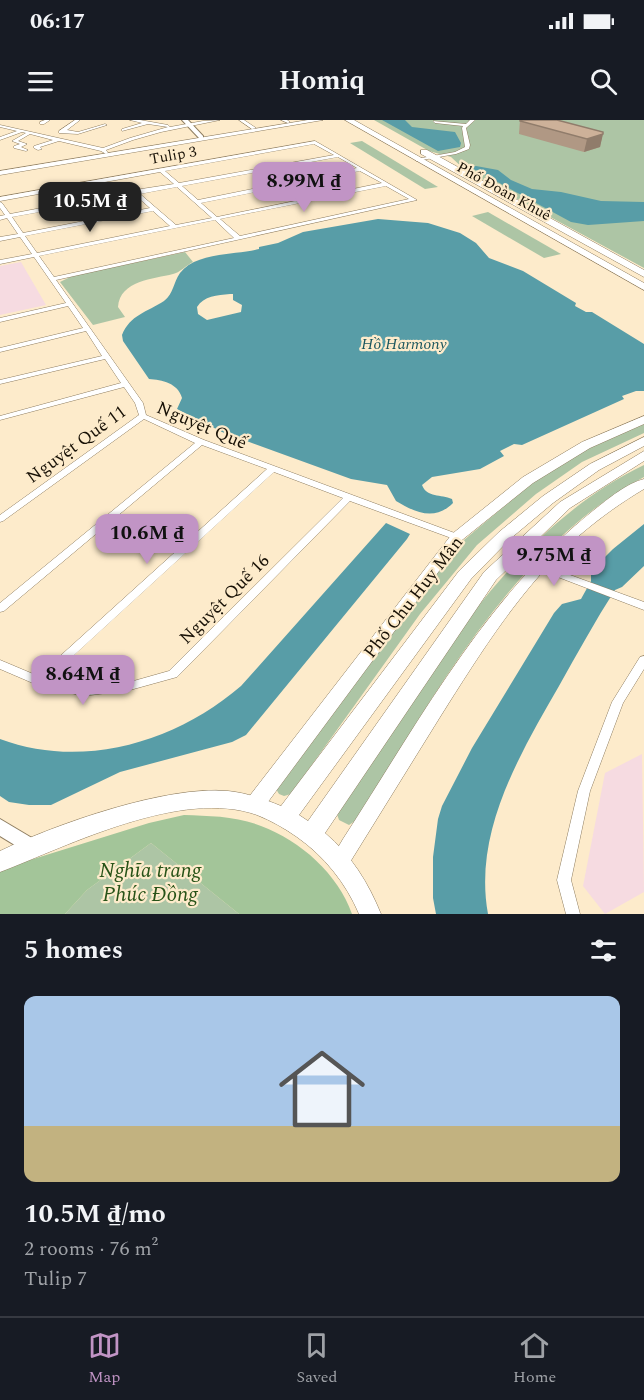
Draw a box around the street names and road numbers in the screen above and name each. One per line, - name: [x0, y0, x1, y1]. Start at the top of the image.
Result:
- street label: Tulip 3: [148, 140, 199, 171]
- street label: Phố Đoàn Khuê: [452, 156, 555, 227]
- street label: Nguyệt Quế: [152, 394, 251, 457]
- street label: Nguyệt Quế 11: [20, 399, 132, 490]
- street label: Phố Chu Huy Mân: [357, 530, 470, 664]
- street label: Nguyệt Quế 16: [173, 548, 276, 651]

